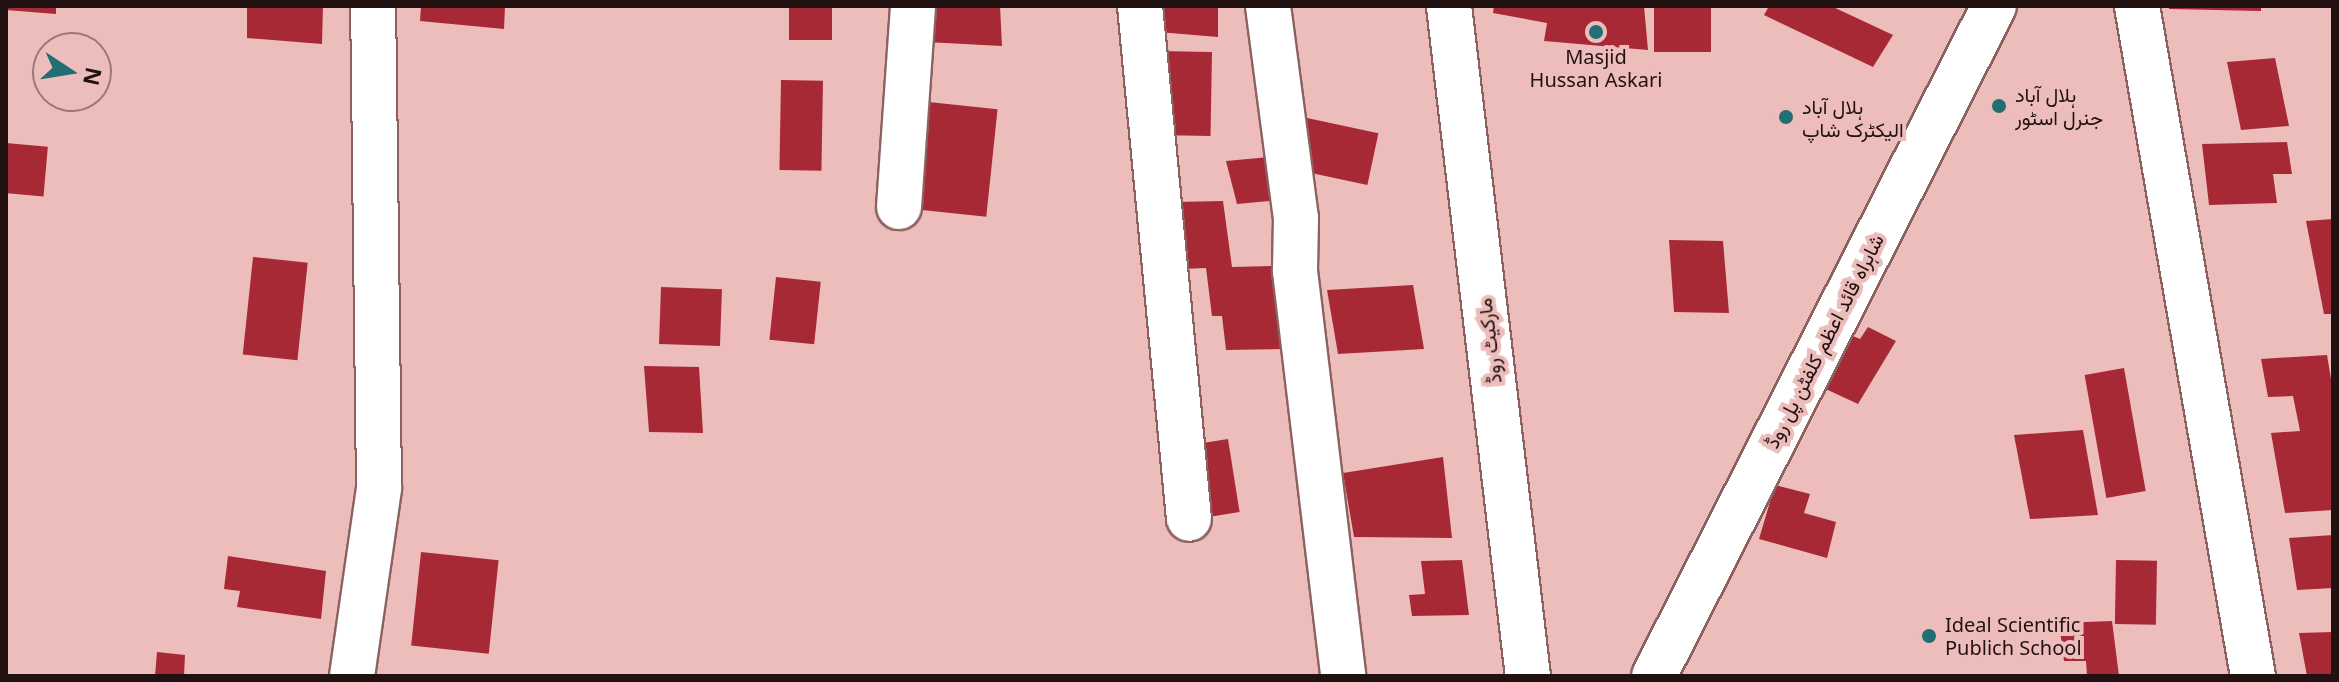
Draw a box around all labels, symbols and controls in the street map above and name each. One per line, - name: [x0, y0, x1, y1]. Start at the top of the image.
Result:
- marker: Masjid Hussan Askari: [1587, 23, 1605, 41]
- north arrow: [32, 32, 112, 112]
- place label: Masjid Hussan Askari: [1530, 44, 1662, 91]
- text: N: [77, 65, 110, 88]
- place label: ہلال آباد جنرل اسٹور: [2015, 82, 2103, 129]
- place label: ہلال آباد الیکٹرک شاپ: [1802, 94, 1904, 141]
- marker: ہلال آباد جنرل اسٹور: [1990, 97, 2008, 115]
- marker: ہلال آباد الیکٹرک شاپ: [1777, 108, 1795, 126]
- street label: شاہراہ قائد اعظم کلفٹن پل روڈ: [1759, 230, 1889, 452]
- street label: مارکیٹ روڈ: [1472, 297, 1506, 385]
- place label: Ideal Scientific Publich School: [1945, 612, 2082, 659]
- marker: Ideal Scientific Publich School: [1920, 627, 1938, 645]

